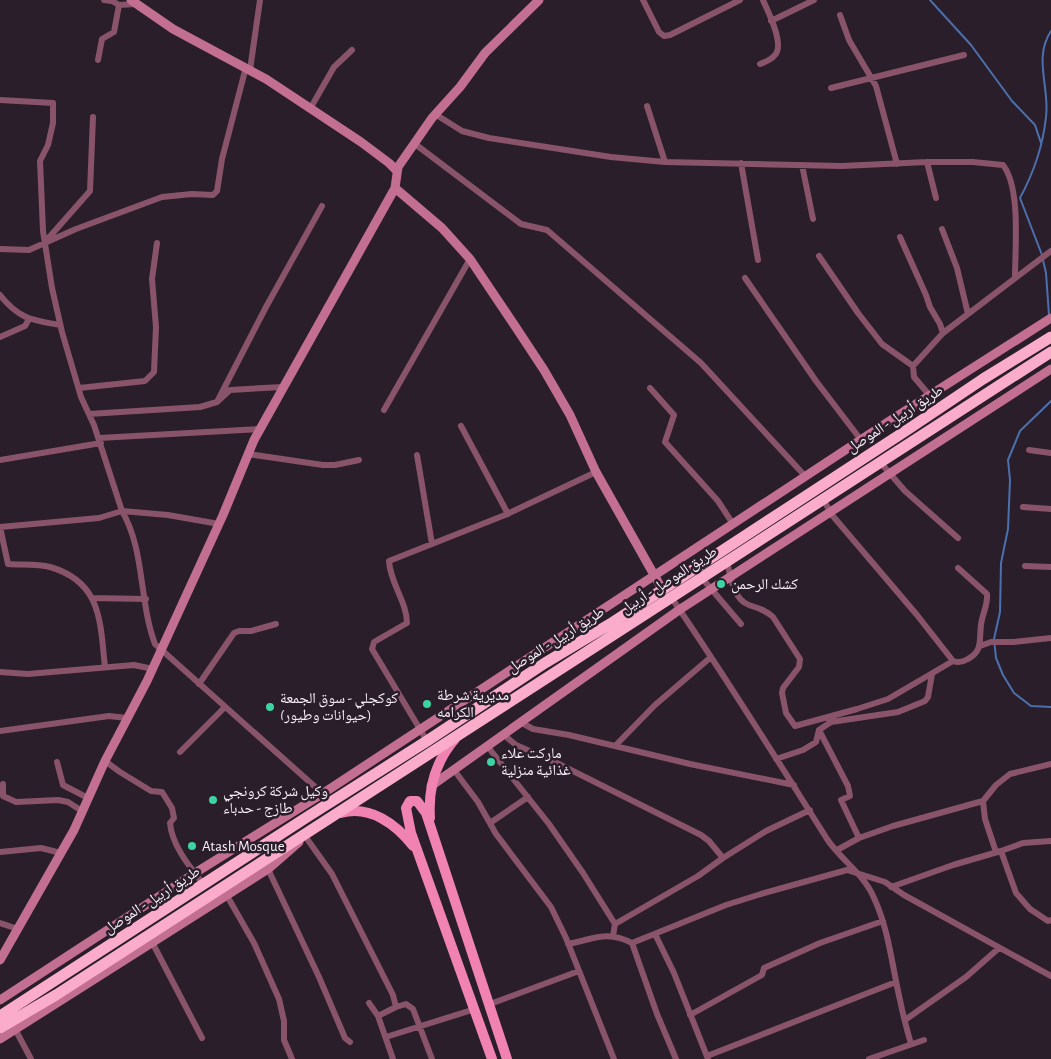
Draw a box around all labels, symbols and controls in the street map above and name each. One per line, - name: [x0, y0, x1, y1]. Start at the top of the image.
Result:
- street label: طريق أربيل - الموصل: [843, 381, 947, 457]
- street label: طريق الموصل - أربيل: [617, 542, 721, 618]
- place label: كشك الرحمن: [731, 577, 798, 594]
- marker: كشك الرحمن: [715, 578, 727, 590]
- street label: طريق أربيل - الموصل: [504, 603, 608, 678]
- place label: مديرية شرطة الكرامه: [437, 688, 509, 721]
- place label: كوكجلي - سوق الجمعة (حيوانات وطيور): [280, 691, 398, 724]
- marker: مديرية شرطة الكرامه: [421, 698, 433, 710]
- marker: كوكجلي - سوق الجمعة (حيوانات وطيور): [264, 701, 276, 713]
- place label: ماركت علاء غذائية منزلية: [501, 746, 571, 779]
- marker: ماركت علاء غذائية منزلية: [485, 756, 497, 768]
- place label: وكيل شركة كرونجي طازج - حدباء: [223, 784, 328, 818]
- marker: وكيل شركة كرونجي طازج - حدباء: [207, 794, 219, 806]
- place label: Atash Mosque: [202, 839, 285, 854]
- marker: Atash Mosque: [186, 840, 198, 852]
- street label: طريق أربيل - الموصل: [100, 862, 204, 938]

